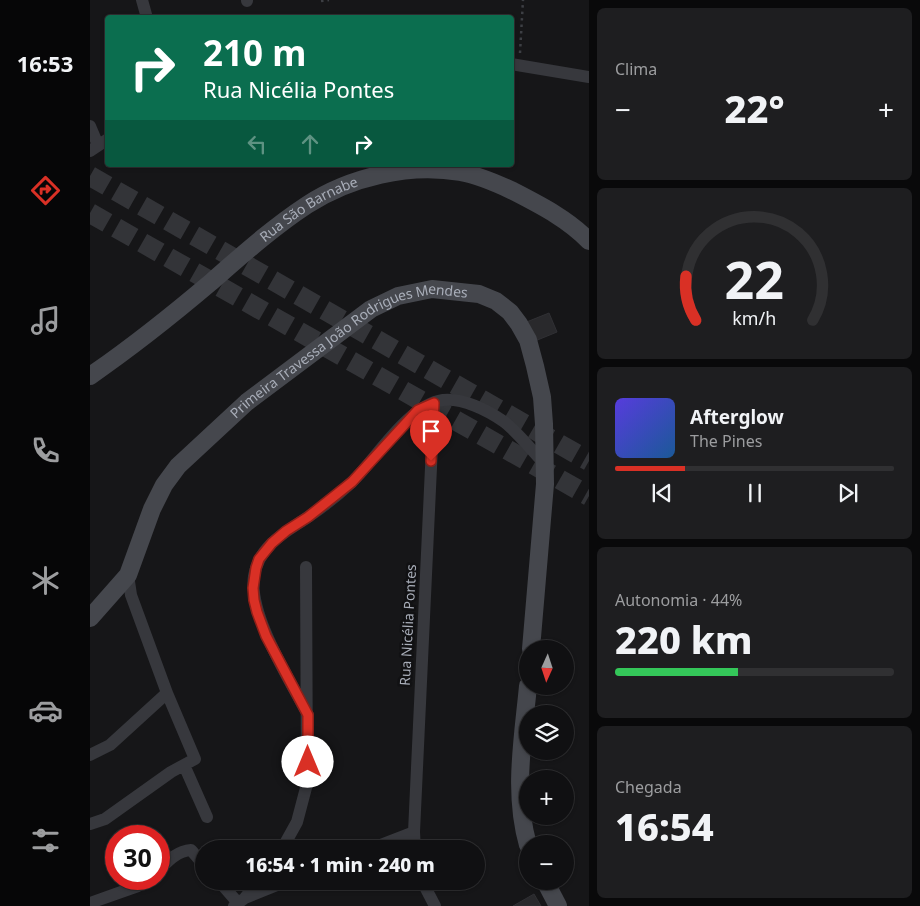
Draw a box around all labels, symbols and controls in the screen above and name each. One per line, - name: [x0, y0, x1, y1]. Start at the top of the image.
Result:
- text: 210 m: [203, 29, 306, 76]
- icon: right: [120, 35, 185, 100]
- text: 16:53: [17, 48, 73, 78]
- text: Clima: [615, 58, 657, 80]
- text: Rua Nicélia Pontes: [203, 74, 394, 104]
- text: 22°: [724, 82, 785, 134]
- text: −: [615, 90, 631, 128]
- text: +: [878, 90, 894, 128]
- icon: left: [243, 130, 271, 158]
- icon: ahead: [296, 130, 324, 158]
- icon: right: [349, 130, 377, 158]
- street label: Rua São Barnabe: [255, 172, 360, 246]
- icon: directions: [28, 173, 63, 208]
- text: 22: [725, 243, 784, 314]
- street label: Primeira Travessa João Rodrigues Mendes: [226, 279, 469, 422]
- icon: music: [28, 303, 63, 338]
- text: km/h: [733, 306, 776, 330]
- text: Afterglow: [690, 404, 784, 430]
- pin: [410, 410, 452, 461]
- icon: arrive: [417, 417, 445, 445]
- text: The Pines: [690, 430, 762, 452]
- icon: phone: [28, 433, 63, 468]
- icon: previous: [648, 479, 676, 507]
- icon: pause: [741, 479, 769, 507]
- icon: next: [834, 479, 862, 507]
- icon: climate: [28, 563, 63, 598]
- street label: Rua Nicélia Pontes: [395, 563, 420, 686]
- text: Autonomia · 44%: [615, 589, 742, 611]
- text: 220 km: [615, 613, 753, 665]
- north arrow: [519, 640, 574, 695]
- map controls: [519, 640, 574, 890]
- icon: car: [28, 693, 63, 728]
- button: layers: [519, 705, 574, 760]
- position arrow: [281, 735, 333, 787]
- button: +: [519, 770, 574, 825]
- text: Chegada: [615, 776, 682, 798]
- text: 16:54: [615, 800, 714, 852]
- icon: filters: [28, 823, 63, 858]
- speed limit sign: 30: [105, 825, 170, 890]
- button: −: [519, 835, 574, 890]
- text: 16:54 · 1 min · 240 m: [245, 852, 435, 878]

